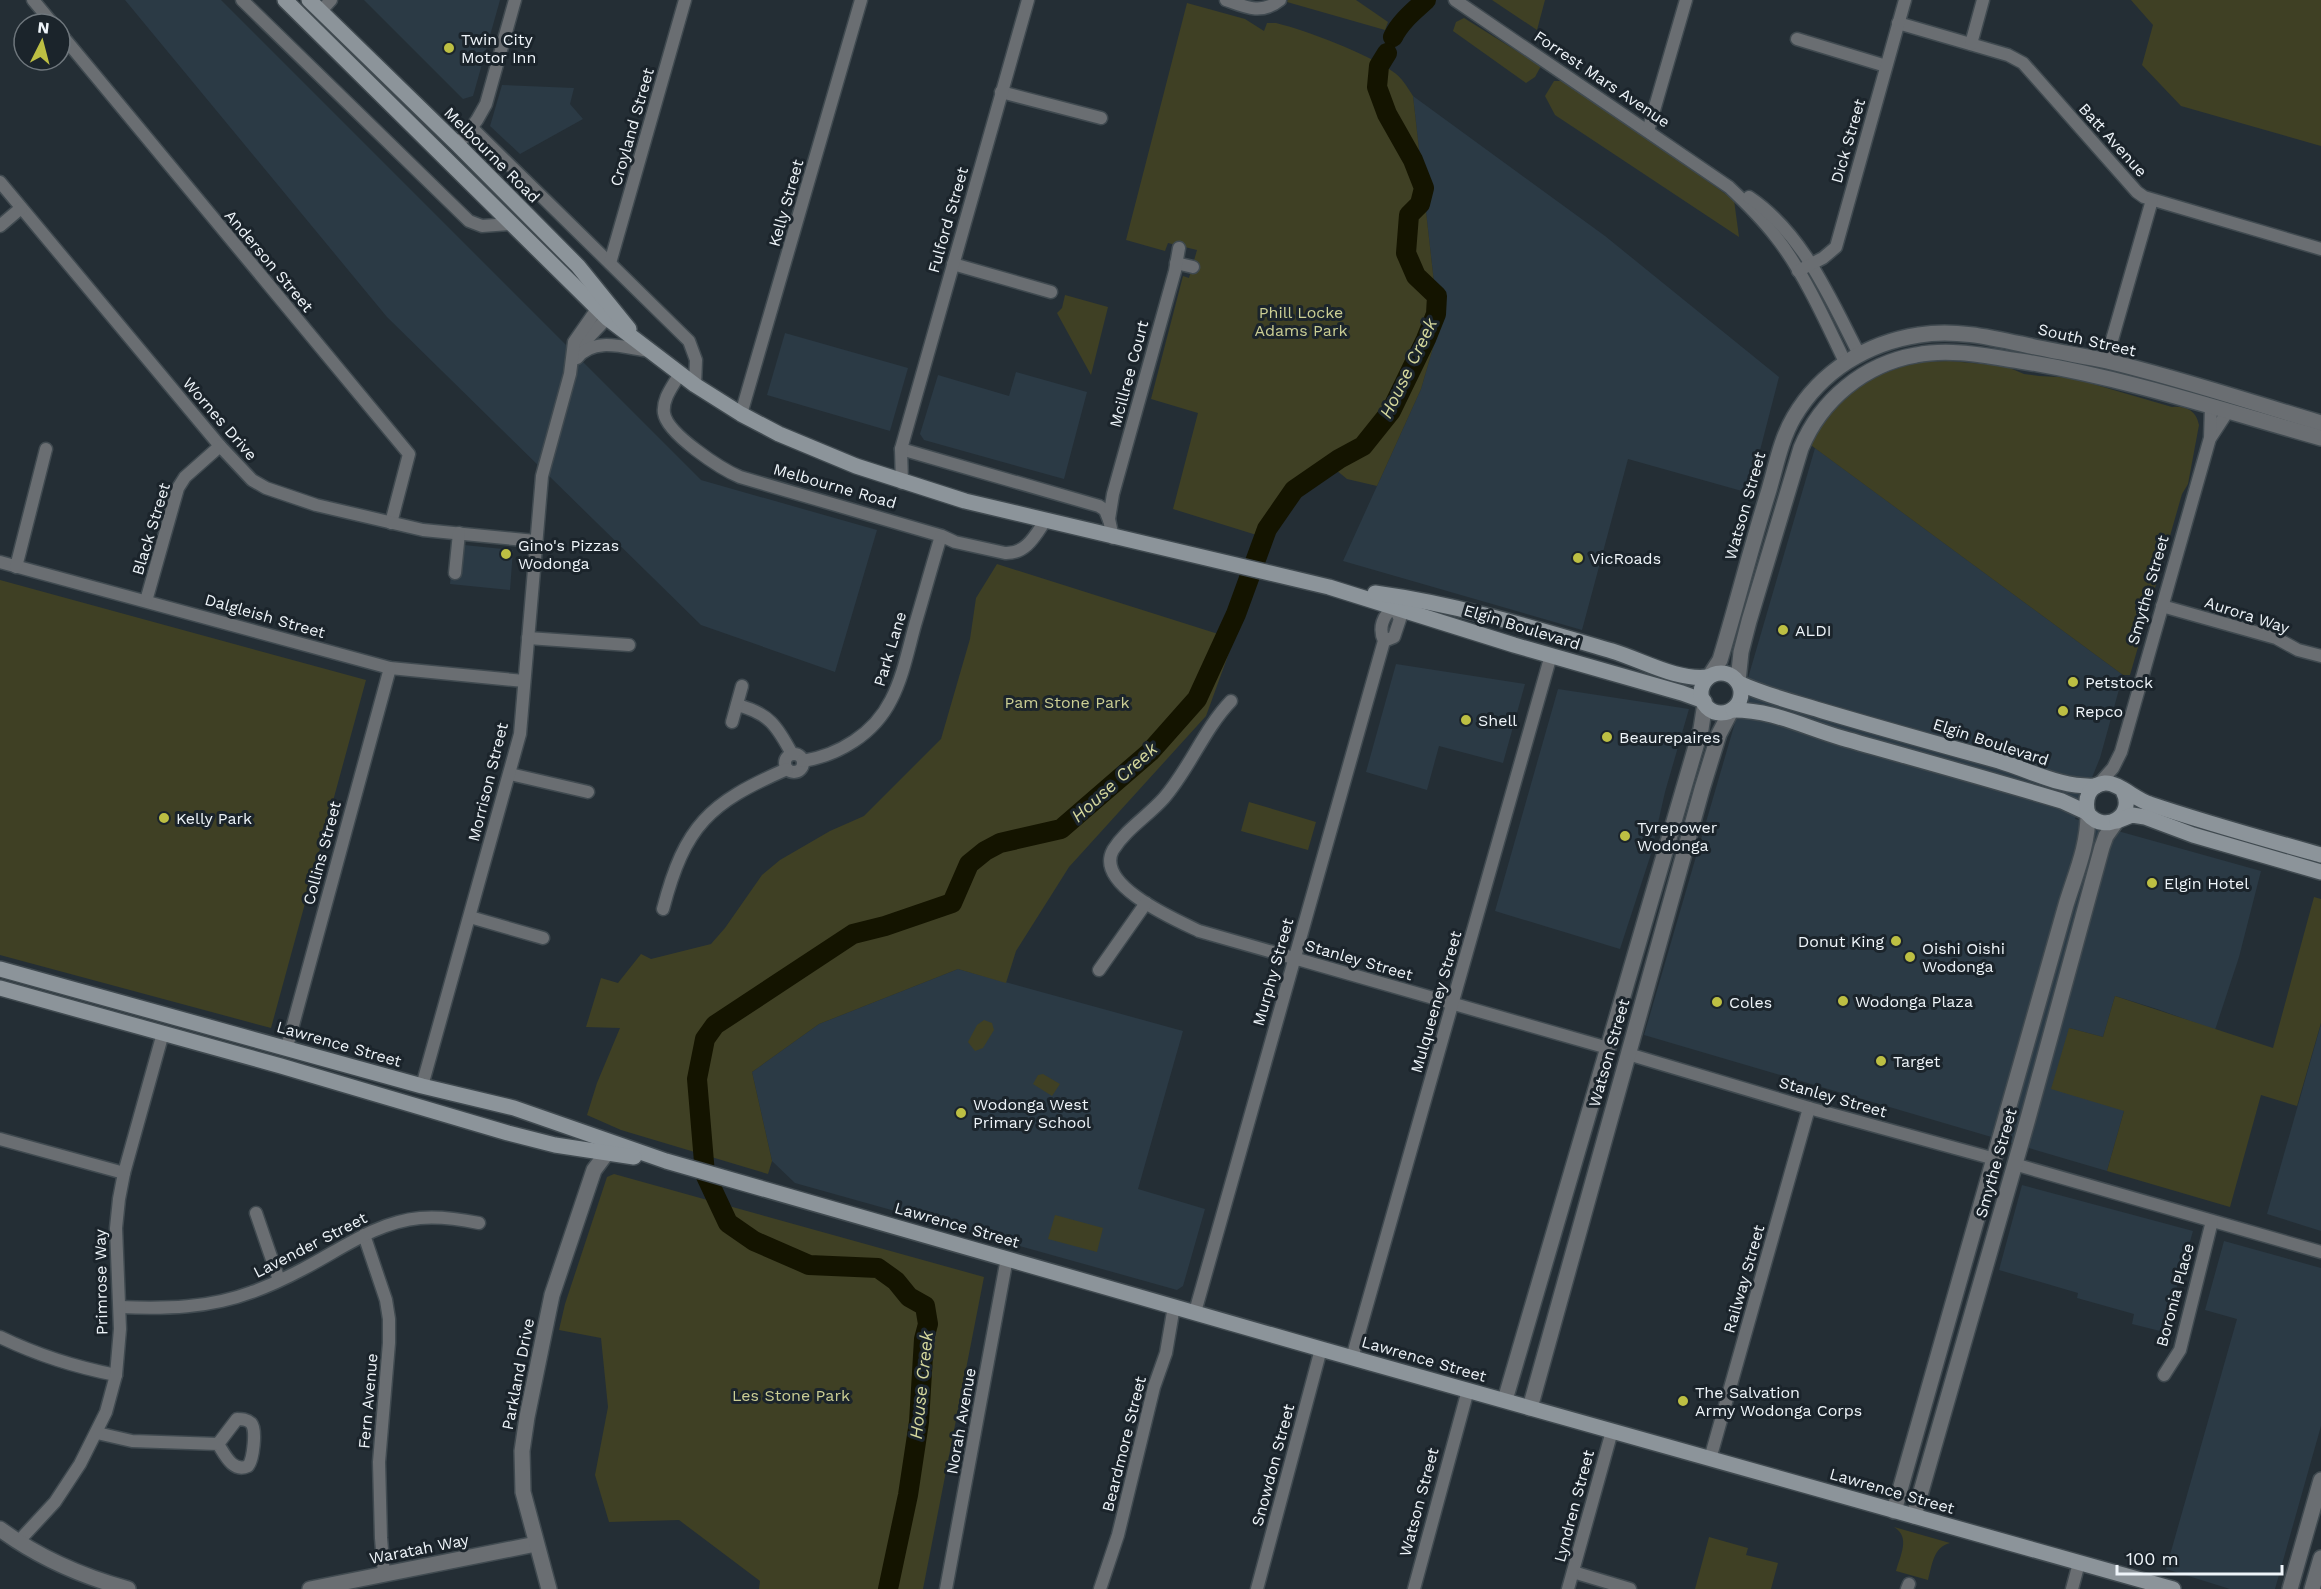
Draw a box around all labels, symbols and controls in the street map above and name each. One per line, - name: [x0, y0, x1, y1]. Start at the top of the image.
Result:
- north arrow: [12, 12, 72, 72]
- text: N: [37, 18, 50, 38]
- street label: Forrest Mars Avenue: [1530, 26, 1674, 132]
- place label: Twin City Motor Inn: [461, 30, 536, 67]
- marker: Twin City Motor Inn: [442, 41, 456, 55]
- street label: Croyland Street: [606, 65, 658, 188]
- street label: Dick Street: [1827, 96, 1869, 185]
- street label: Batt Avenue: [2075, 99, 2151, 181]
- street label: Melbourne Road: [440, 103, 544, 207]
- street label: Kelly Street: [764, 157, 808, 249]
- street label: Fulford Street: [924, 165, 972, 275]
- street label: Anderson Street: [221, 206, 317, 316]
- park label: Phill Locke Adams Park: [1254, 303, 1348, 340]
- water label: House Creek: [1375, 313, 1442, 421]
- street label: Mcillree Court: [1106, 318, 1152, 430]
- street label: South Street: [2036, 320, 2138, 361]
- street label: Wornes Drive: [179, 374, 261, 464]
- street label: Watson Street: [1720, 449, 1770, 562]
- street label: Melbourne Road: [771, 459, 899, 513]
- street label: Black Street: [128, 480, 174, 578]
- street label: Smythe Street: [2123, 533, 2173, 647]
- place label: Gino's Pizzas Wodonga: [518, 536, 619, 573]
- marker: Gino's Pizzas Wodonga: [499, 547, 513, 561]
- place label: VicRoads: [1590, 549, 1661, 568]
- marker: VicRoads: [1571, 551, 1585, 565]
- street label: Dalgleish Street: [203, 590, 328, 642]
- street label: Aurora Way: [2202, 592, 2292, 638]
- street label: Elgin Boulevard: [1462, 600, 1582, 654]
- street label: Park Lane: [870, 609, 910, 689]
- place label: ALDI: [1795, 621, 1831, 640]
- marker: ALDI: [1776, 623, 1790, 637]
- place label: Petstock: [2085, 673, 2153, 692]
- marker: Petstock: [2066, 675, 2080, 689]
- park label: Pam Stone Park: [1004, 693, 1130, 712]
- place label: Repco: [2075, 702, 2123, 721]
- marker: Repco: [2056, 704, 2070, 718]
- place label: Shell: [1478, 711, 1517, 730]
- marker: Shell: [1459, 713, 1473, 727]
- street label: Elgin Boulevard: [1931, 714, 2051, 770]
- street label: Morrison Street: [464, 720, 512, 843]
- place label: Beaurepaires: [1619, 728, 1720, 747]
- marker: Beaurepaires: [1600, 730, 1614, 744]
- water label: House Creek: [1067, 737, 1162, 826]
- street label: Collins Street: [299, 799, 345, 907]
- place label: Kelly Park: [176, 809, 252, 828]
- marker: Kelly Park: [157, 811, 171, 825]
- place label: Tyrepower Wodonga: [1637, 818, 1718, 855]
- marker: Tyrepower Wodonga: [1618, 829, 1632, 843]
- place label: Elgin Hotel: [2164, 874, 2249, 893]
- marker: Elgin Hotel: [2145, 876, 2159, 890]
- street label: Murphy Street: [1249, 916, 1298, 1028]
- street label: Mulqueeney Street: [1407, 928, 1465, 1075]
- place label: Donut King: [1798, 932, 1884, 951]
- marker: Donut King: [1889, 934, 1903, 948]
- street label: Stanley Street: [1303, 936, 1415, 985]
- place label: Oishi Oishi Wodonga: [1922, 939, 2005, 976]
- marker: Oishi Oishi Wodonga: [1903, 950, 1917, 964]
- place label: Wodonga Plaza: [1855, 992, 1973, 1011]
- place label: Coles: [1729, 993, 1772, 1012]
- marker: Wodonga Plaza: [1836, 994, 1850, 1008]
- marker: Coles: [1710, 995, 1724, 1009]
- street label: Watson Street: [1584, 996, 1634, 1109]
- street label: Lawrence Street: [274, 1017, 404, 1071]
- place label: Target: [1893, 1052, 1941, 1071]
- marker: Target: [1874, 1054, 1888, 1068]
- street label: Stanley Street: [1777, 1073, 1889, 1122]
- place label: Wodonga West Primary School: [973, 1095, 1091, 1132]
- marker: Wodonga West Primary School: [954, 1106, 968, 1120]
- street label: Smythe Street: [1971, 1106, 2021, 1220]
- street label: Lawrence Street: [892, 1198, 1022, 1252]
- street label: Lavender Street: [250, 1208, 370, 1282]
- street label: Railway Street: [1719, 1222, 1769, 1335]
- street label: Primrose Way: [91, 1228, 111, 1335]
- street label: Boronia Place: [2152, 1241, 2198, 1349]
- street label: Parkland Drive: [498, 1316, 538, 1432]
- water label: House Creek: [905, 1329, 937, 1440]
- street label: Lawrence Street: [1359, 1332, 1489, 1386]
- street label: Fern Avenue: [354, 1352, 382, 1450]
- street label: Norah Avenue: [942, 1366, 980, 1476]
- street label: Beardmore Street: [1098, 1374, 1150, 1514]
- place label: The Salvation Army Wodonga Corps: [1695, 1383, 1862, 1420]
- park label: Les Stone Park: [732, 1386, 850, 1405]
- marker: The Salvation Army Wodonga Corps: [1676, 1394, 1690, 1408]
- street label: Snowdon Street: [1248, 1402, 1299, 1528]
- street label: Watson Street: [1395, 1445, 1443, 1558]
- street label: Lyndren Street: [1550, 1448, 1598, 1564]
- street label: Lawrence Street: [1827, 1464, 1957, 1518]
- street label: Waratah Way: [368, 1530, 471, 1568]
- scale bar: [2117, 1538, 2282, 1576]
- text: 100 m: [2126, 1548, 2179, 1569]

